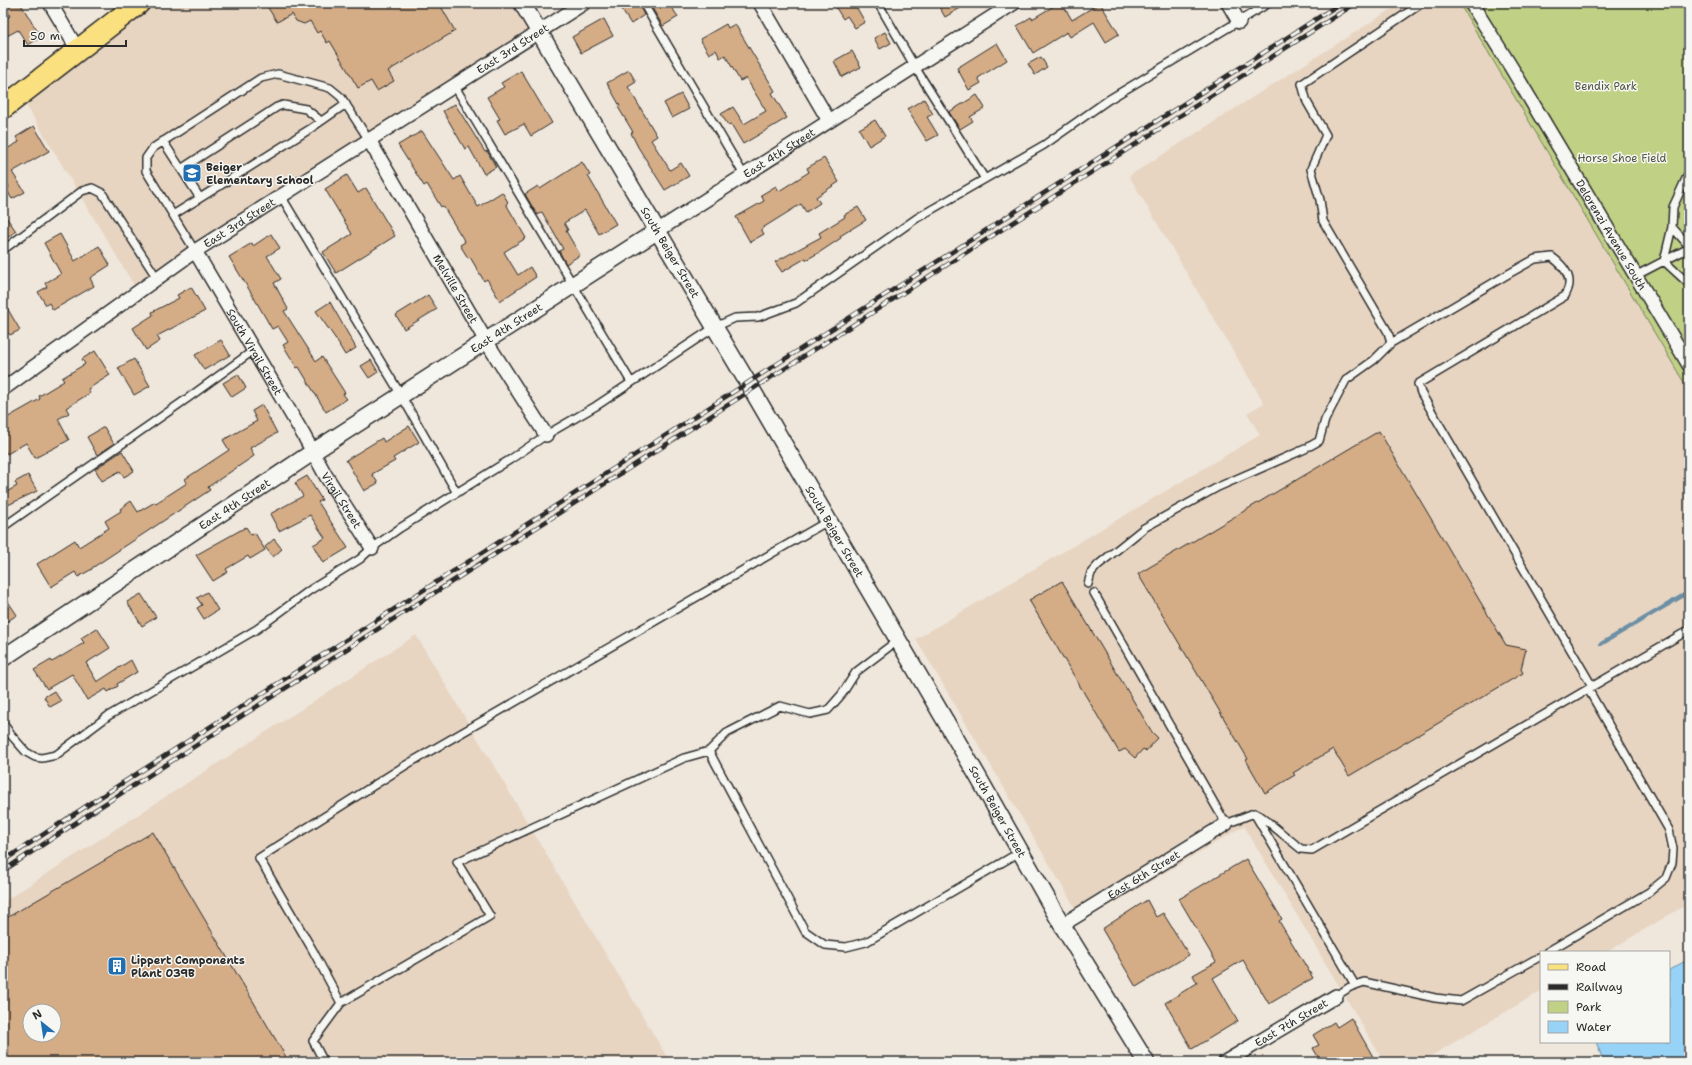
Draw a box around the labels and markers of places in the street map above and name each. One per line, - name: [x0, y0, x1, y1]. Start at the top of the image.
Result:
- place label: Beiger Elementary School: [206, 160, 314, 188]
- school or university icon: Beiger Elementary School: [181, 162, 203, 184]
- place label: Lippert Components Plant 039B: [131, 953, 245, 981]
- building icon: Lippert Components Plant 039B: [106, 955, 128, 977]

